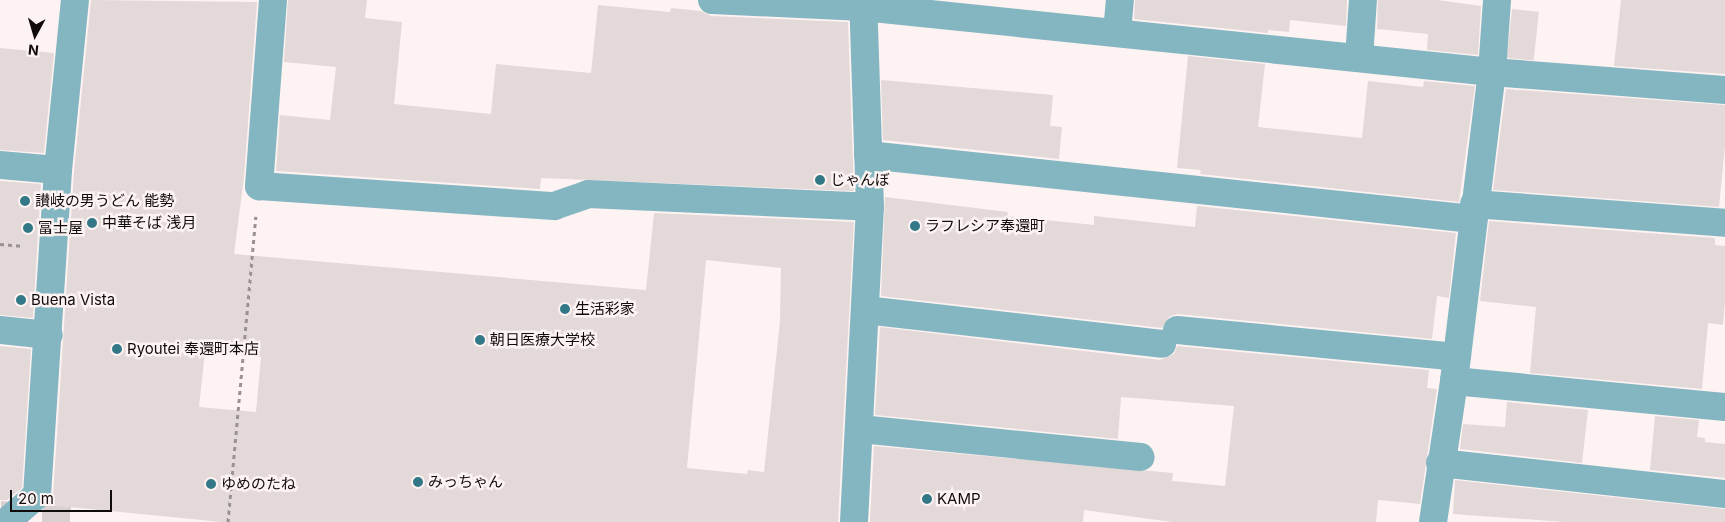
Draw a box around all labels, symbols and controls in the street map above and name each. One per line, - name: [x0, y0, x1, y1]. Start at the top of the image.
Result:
- north arrow: [10, 10, 60, 60]
- text: N: [27, 41, 40, 59]
- place label: じゃんぼ: [830, 171, 890, 189]
- marker: じゃんぼ: [814, 174, 826, 186]
- place label: 讃岐の男うどん 能勢: [35, 192, 174, 210]
- marker: 讃岐の男うどん 能勢: [19, 195, 31, 207]
- place label: 中華そば 浅月: [102, 214, 196, 232]
- marker: 中華そば 浅月: [86, 217, 98, 229]
- place label: ラフレシア奉還町: [925, 217, 1045, 235]
- place label: 冨士屋: [38, 219, 83, 237]
- marker: ラフレシア奉還町: [909, 220, 921, 232]
- marker: 冨士屋: [22, 222, 34, 234]
- place label: Buena Vista: [31, 291, 115, 309]
- marker: Buena Vista: [15, 294, 27, 306]
- place label: 生活彩家: [575, 300, 635, 318]
- marker: 生活彩家: [559, 303, 571, 315]
- place label: 朝日医療大学校: [490, 331, 595, 349]
- marker: 朝日医療大学校: [474, 334, 486, 346]
- place label: Ryoutei 奉還町本店: [127, 340, 259, 358]
- marker: Ryoutei 奉還町本店: [111, 343, 123, 355]
- place label: みっちゃん: [428, 473, 503, 491]
- place label: ゆめのたね: [221, 475, 296, 493]
- marker: みっちゃん: [412, 476, 424, 488]
- marker: ゆめのたね: [205, 478, 217, 490]
- scale bar: [12, 480, 115, 512]
- text: 20 m: [18, 489, 54, 508]
- place label: KAMP: [937, 490, 981, 508]
- marker: KAMP: [921, 493, 933, 505]

